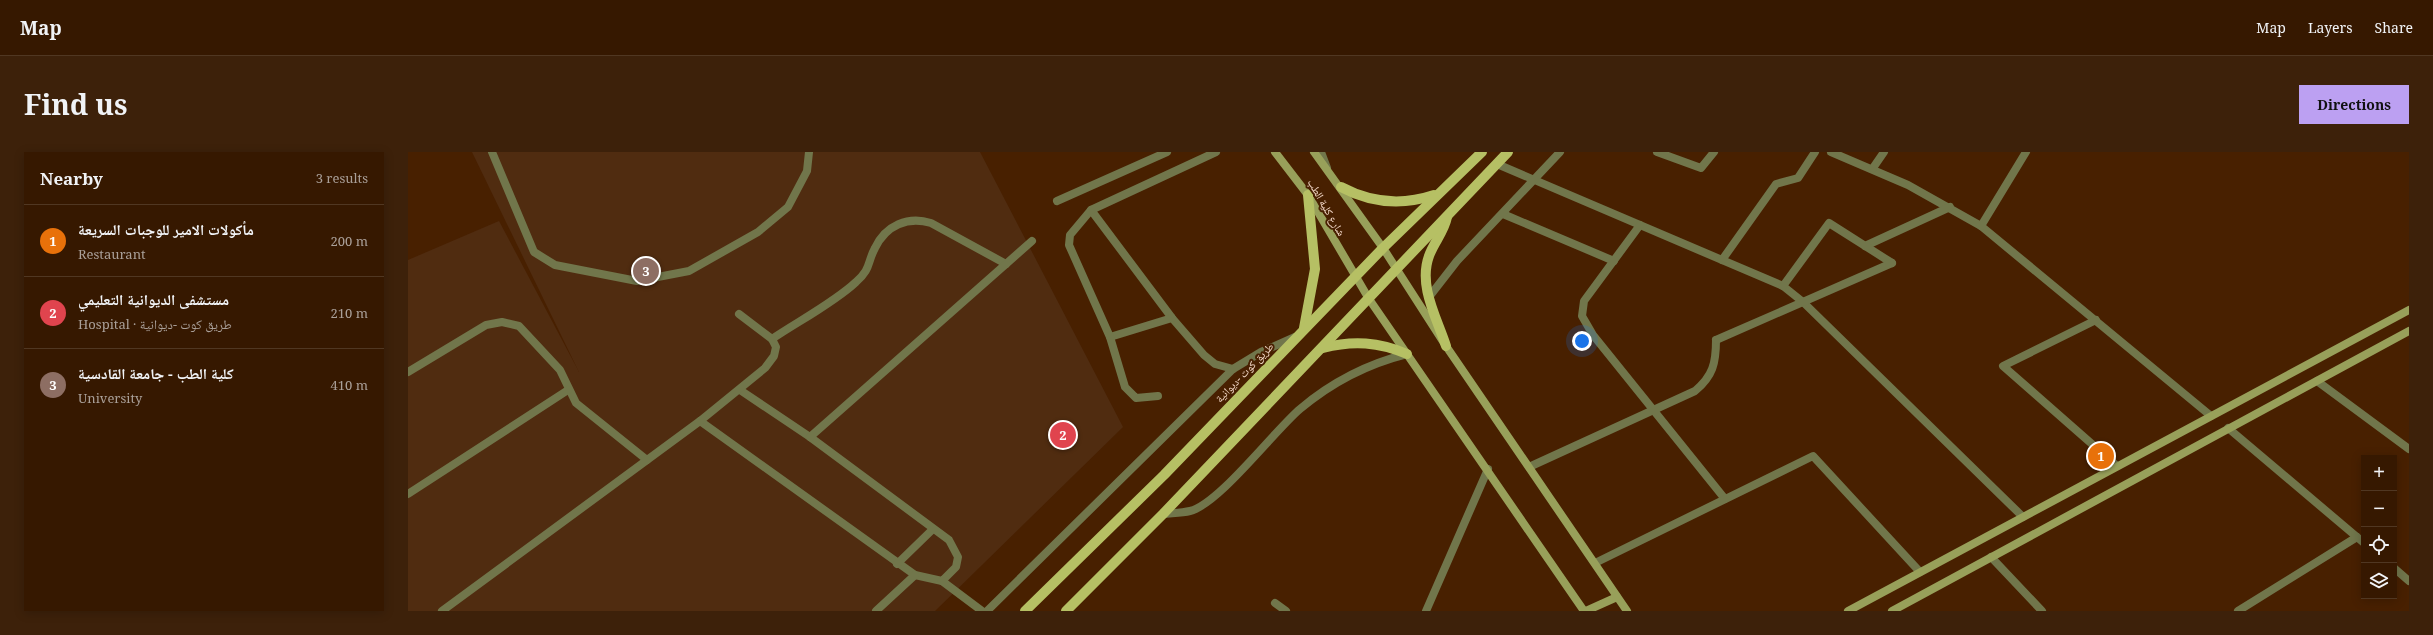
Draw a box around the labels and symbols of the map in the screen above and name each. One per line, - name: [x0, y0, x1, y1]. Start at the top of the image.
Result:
- street label: شارع كلية الطب: [1305, 176, 1349, 238]
- pin: 3: [633, 256, 659, 286]
- your location: [1572, 331, 1592, 351]
- street label: طريق كوت -ديوانية: [1212, 339, 1276, 405]
- pin: 2: [1050, 420, 1076, 450]
- pin: 1: [2088, 441, 2114, 471]

